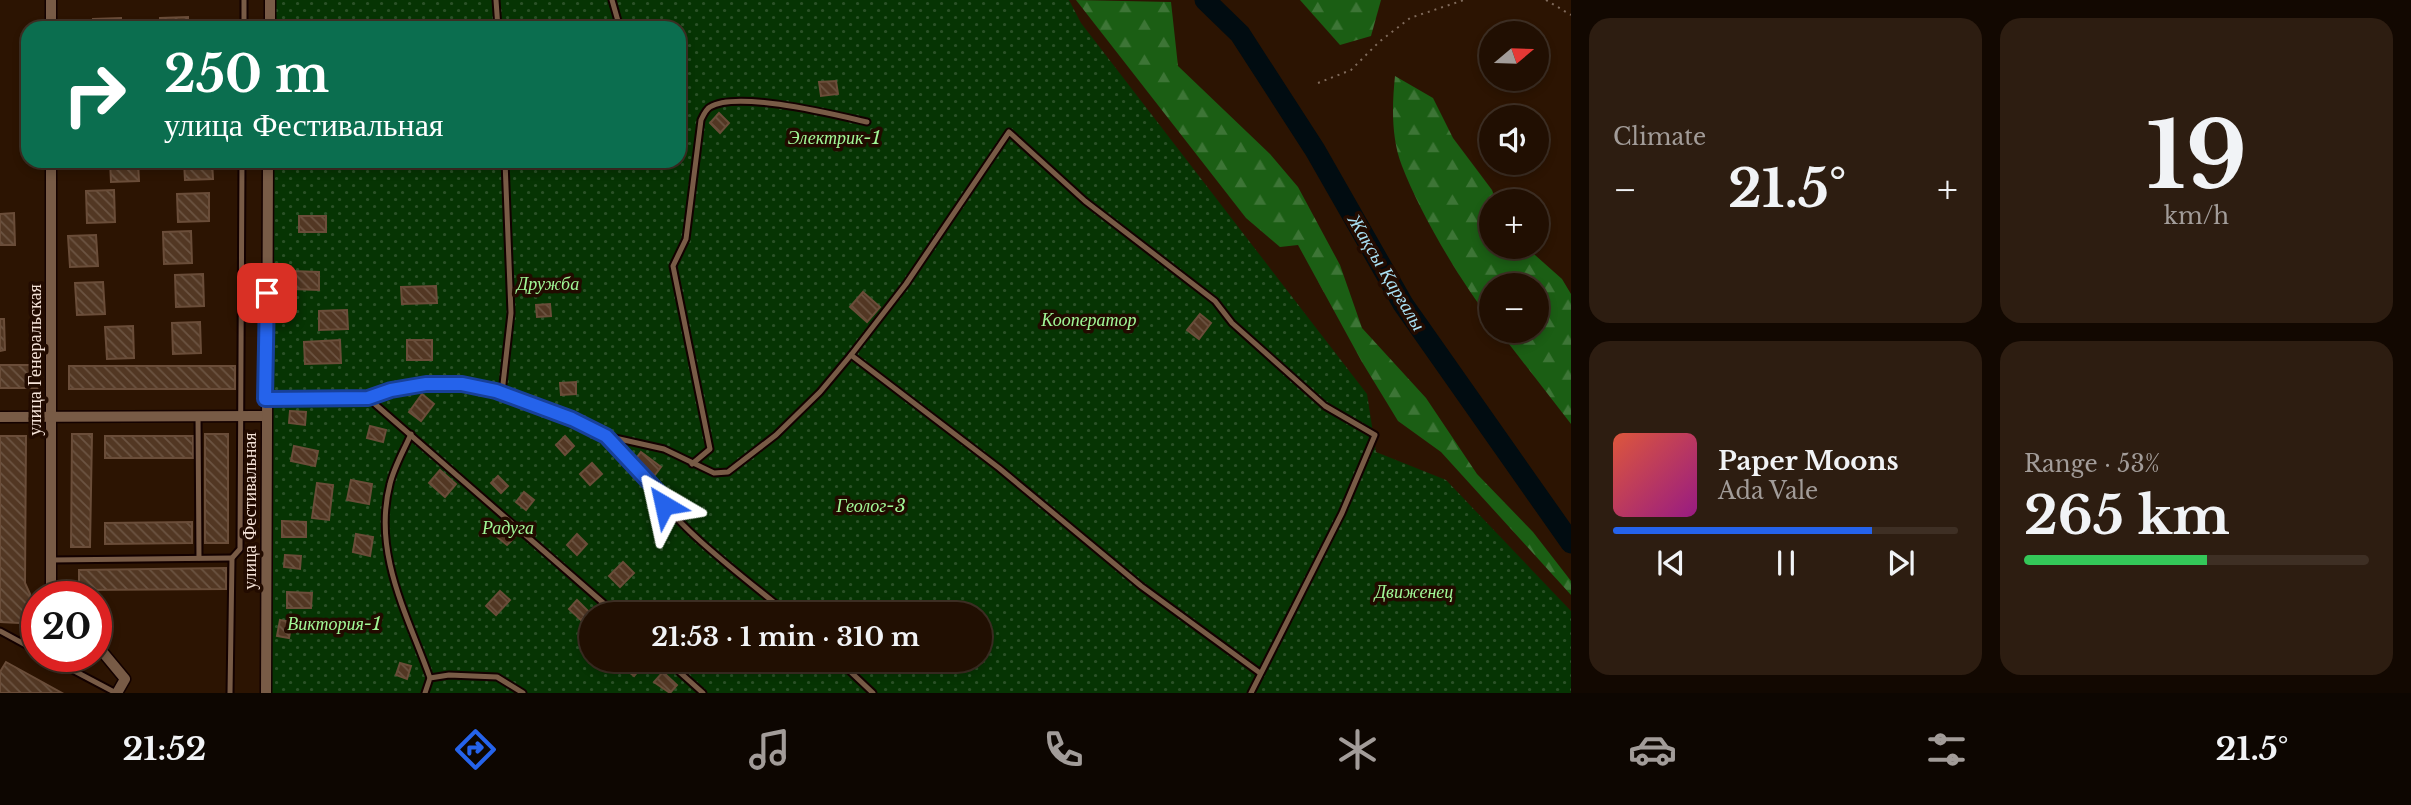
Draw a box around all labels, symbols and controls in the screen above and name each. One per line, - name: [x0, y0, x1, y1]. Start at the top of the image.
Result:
- north arrow: [1479, 21, 1549, 91]
- map controls: [1479, 21, 1549, 343]
- text: 250 m: [164, 44, 329, 105]
- icon: right: [49, 49, 140, 140]
- text: 19: [2146, 100, 2247, 213]
- text: улица Фестивальная: [164, 105, 444, 145]
- button: sound: [1479, 105, 1549, 175]
- text: Climate: [1613, 123, 1706, 151]
- park label: Электрик-1: [788, 127, 880, 149]
- text: 21.5°: [1728, 157, 1846, 221]
- text: −: [1613, 166, 1637, 213]
- text: +: [1937, 166, 1958, 213]
- button: +: [1479, 189, 1549, 259]
- text: km/h: [2164, 202, 2229, 230]
- water label: Жақсы Қарғалы: [1342, 209, 1430, 335]
- pin: [237, 263, 297, 323]
- park label: Дружба: [515, 273, 579, 295]
- button: −: [1479, 273, 1549, 343]
- icon: arrive: [248, 274, 286, 312]
- street label: улица Генеральская: [24, 284, 46, 436]
- park label: Кооператор: [1040, 309, 1137, 331]
- street label: улица Фестивальная: [239, 432, 261, 590]
- text: Paper Moons: [1718, 445, 1899, 477]
- text: Range · 53%: [2024, 450, 2160, 478]
- position arrow: [627, 468, 701, 542]
- text: Ada Vale: [1718, 477, 1818, 505]
- text: 265 km: [2024, 484, 2230, 548]
- park label: Геолог-3: [835, 495, 906, 517]
- park label: Радуга: [481, 517, 534, 539]
- icon: previous: [1652, 544, 1690, 582]
- icon: pause: [1767, 544, 1805, 582]
- icon: next: [1882, 544, 1920, 582]
- speed limit sign: 20: [21, 581, 112, 672]
- park label: Движенец: [1373, 581, 1453, 603]
- park label: Виктория-1: [287, 613, 381, 635]
- text: 21:53 · 1 min · 310 m: [651, 621, 920, 653]
- icon: directions: [451, 725, 500, 774]
- icon: music: [745, 725, 794, 774]
- icon: phone: [1039, 725, 1088, 774]
- icon: climate: [1333, 725, 1382, 774]
- icon: car: [1628, 725, 1677, 774]
- icon: filters: [1922, 725, 1971, 774]
- text: 21:52: [123, 729, 206, 769]
- text: 21.5°: [2216, 729, 2288, 769]

